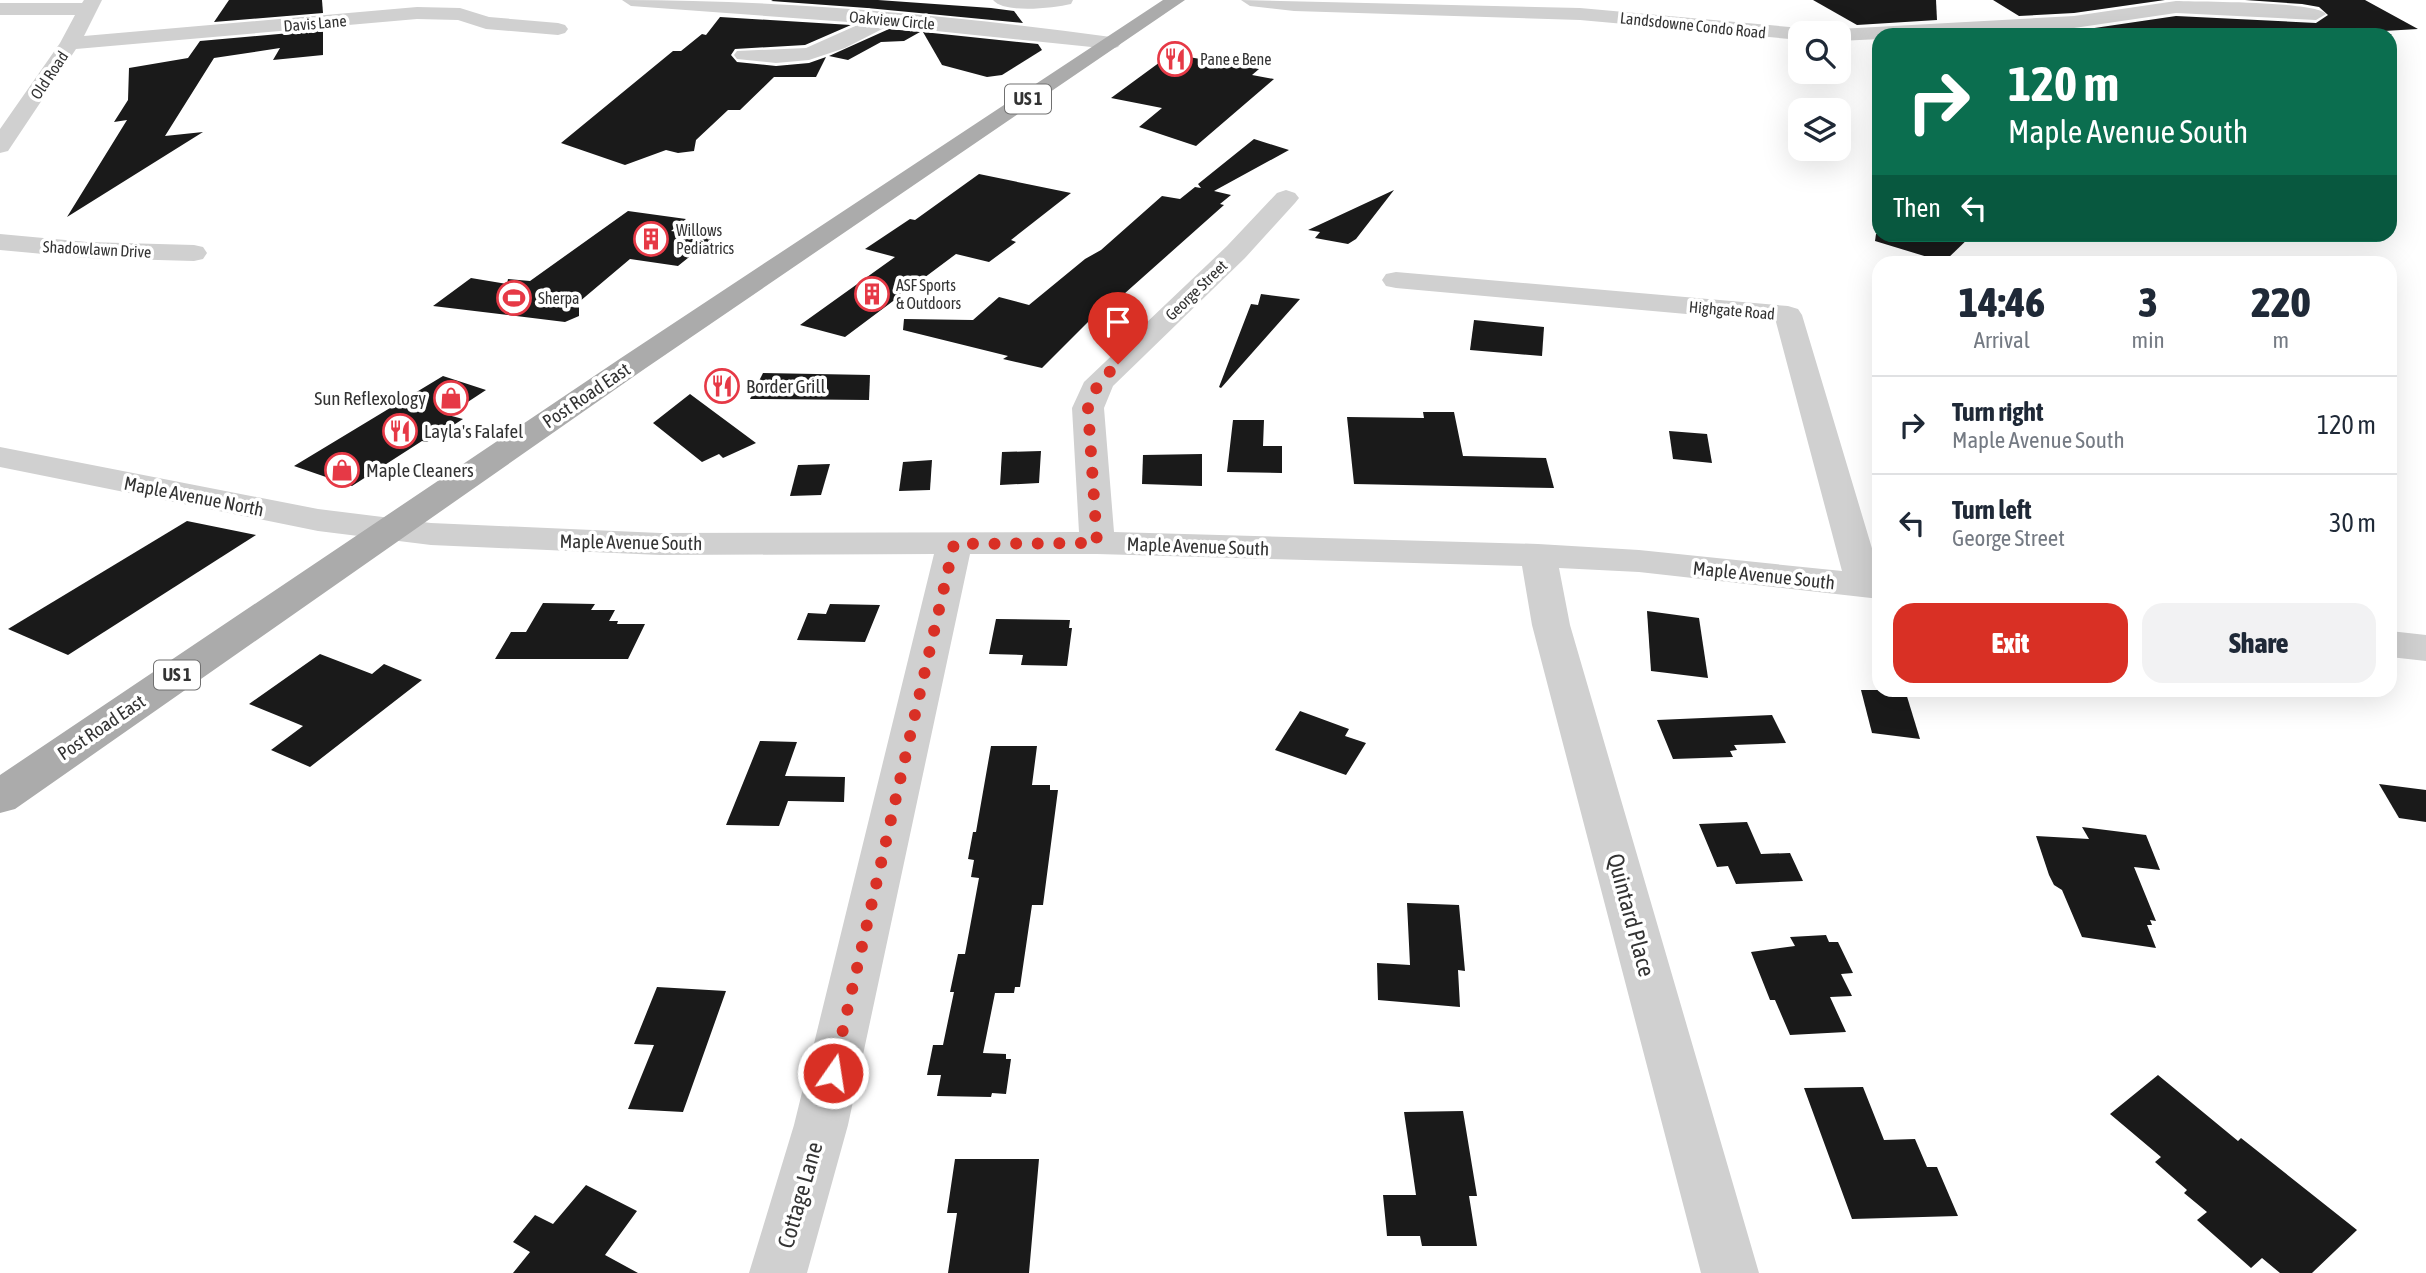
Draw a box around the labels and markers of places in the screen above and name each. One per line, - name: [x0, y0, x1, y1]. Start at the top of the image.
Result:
- restaurant icon: Pane e Bene: [1156, 40, 1194, 78]
- place label: Pane e Bene: [1200, 50, 1272, 68]
- building icon: Willows Pediatrics: [632, 220, 670, 258]
- place label: Willows Pediatrics: [676, 221, 734, 257]
- building icon: ASF Sports & Outdoors: [853, 275, 891, 313]
- place label: ASF Sports & Outdoors: [896, 276, 961, 312]
- sports icon: Sherpa: [495, 279, 533, 317]
- place label: Sherpa: [538, 289, 580, 308]
- pin: [1088, 292, 1148, 364]
- restaurant icon: Border Grill: [703, 367, 741, 405]
- place label: Border Grill: [746, 375, 826, 397]
- shop icon: Sun Reflexology: [432, 379, 470, 417]
- place label: Sun Reflexology: [314, 387, 426, 409]
- restaurant icon: Layla's Falafel: [381, 412, 419, 450]
- place label: Layla's Falafel: [424, 420, 523, 442]
- shop icon: Maple Cleaners: [323, 451, 361, 489]
- place label: Maple Cleaners: [366, 459, 474, 481]

